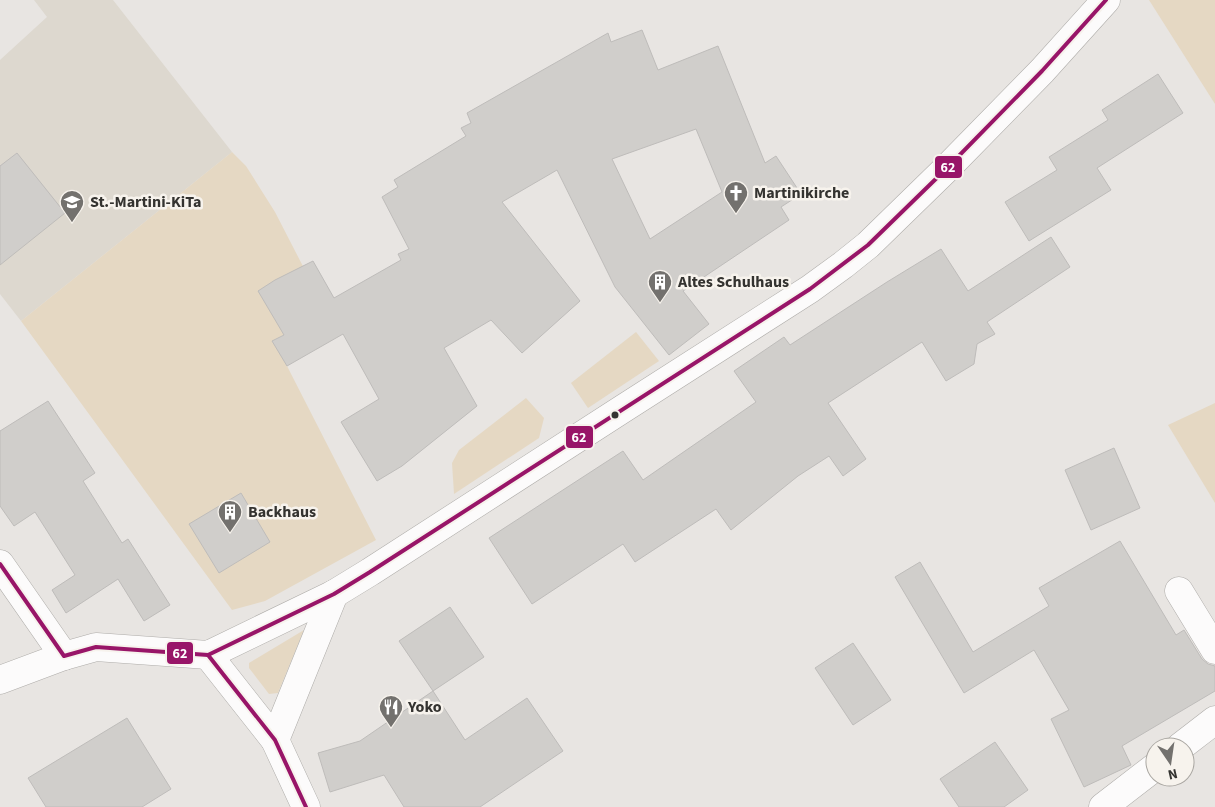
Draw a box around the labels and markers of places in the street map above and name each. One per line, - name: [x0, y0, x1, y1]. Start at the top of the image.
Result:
- church icon: Martinikirche: [723, 180, 749, 214]
- place label: Martinikirche: [754, 182, 849, 204]
- school or university icon: St.-Martini-KiTa: [59, 189, 85, 223]
- place label: St.-Martini-KiTa: [90, 191, 201, 213]
- building icon: Altes Schulhaus: [647, 269, 673, 303]
- place label: Altes Schulhaus: [677, 271, 789, 293]
- unlabelled marker: [610, 410, 620, 420]
- building icon: Backhaus: [217, 499, 243, 533]
- place label: Backhaus: [248, 501, 316, 523]
- restaurant icon: Yoko: [378, 694, 404, 728]
- place label: Yoko: [407, 696, 442, 718]

